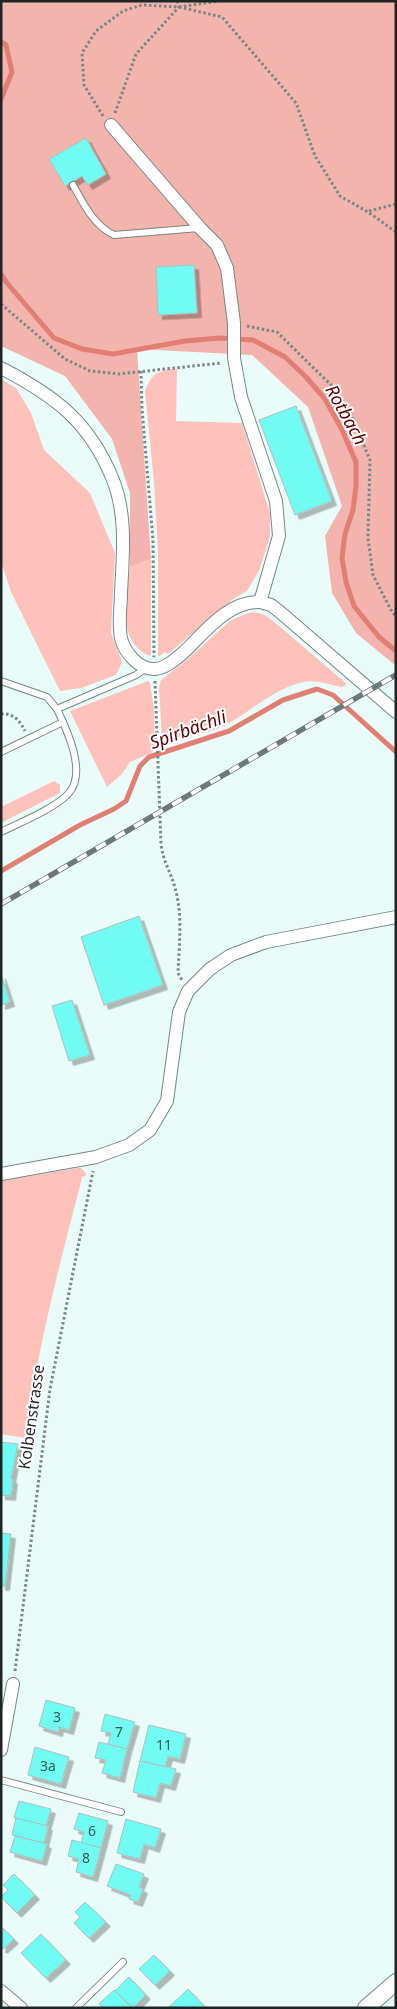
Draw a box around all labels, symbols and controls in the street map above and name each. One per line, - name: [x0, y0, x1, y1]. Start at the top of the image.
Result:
- water label: Rotbach: [320, 380, 373, 449]
- water label: Spirbächli: [146, 704, 230, 754]
- street label: Kolbenstrasse: [13, 1363, 49, 1471]
- house number: 3: [53, 1707, 61, 1726]
- house number: 7: [115, 1722, 123, 1741]
- house number: 11: [156, 1735, 172, 1754]
- house number: 3a: [40, 1756, 56, 1775]
- house number: 6: [88, 1821, 96, 1840]
- house number: 8: [82, 1848, 90, 1867]

